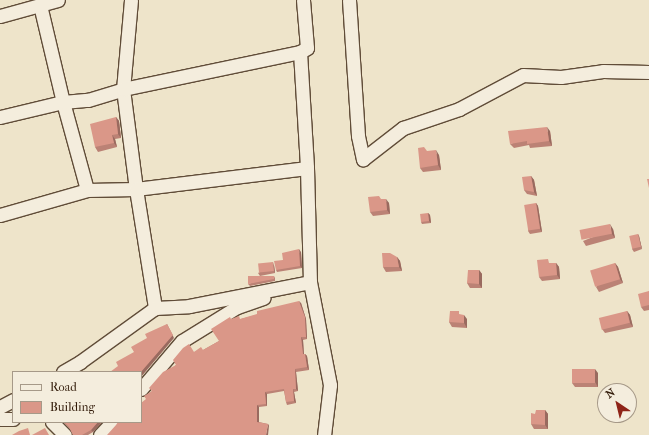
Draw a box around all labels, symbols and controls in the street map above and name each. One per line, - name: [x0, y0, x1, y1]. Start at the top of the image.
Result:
- legend: [12, 371, 142, 423]
- text: Road: [50, 380, 77, 394]
- north arrow: [597, 383, 637, 423]
- text: N: [603, 386, 618, 401]
- text: Building: [50, 400, 95, 414]

